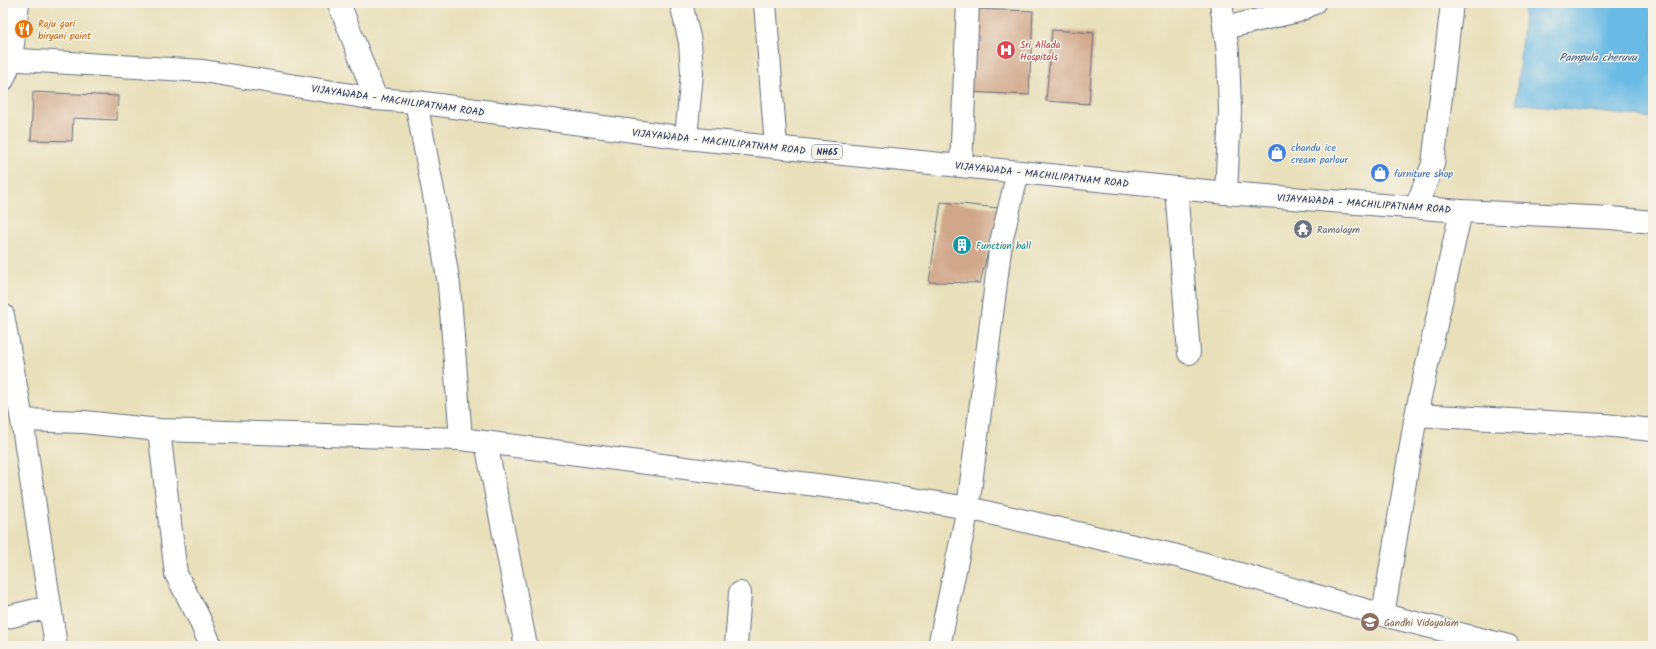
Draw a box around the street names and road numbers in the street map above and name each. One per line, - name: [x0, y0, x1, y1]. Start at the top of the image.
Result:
- street label: VIJAYAWADA - MACHILIPATNAM ROAD: [310, 81, 486, 121]
- street label: VIJAYAWADA - MACHILIPATNAM ROAD: [631, 125, 807, 159]
- road number: NH65: [812, 145, 842, 159]
- street label: VIJAYAWADA - MACHILIPATNAM ROAD: [954, 158, 1130, 192]
- street label: VIJAYAWADA - MACHILIPATNAM ROAD: [1276, 190, 1452, 218]

